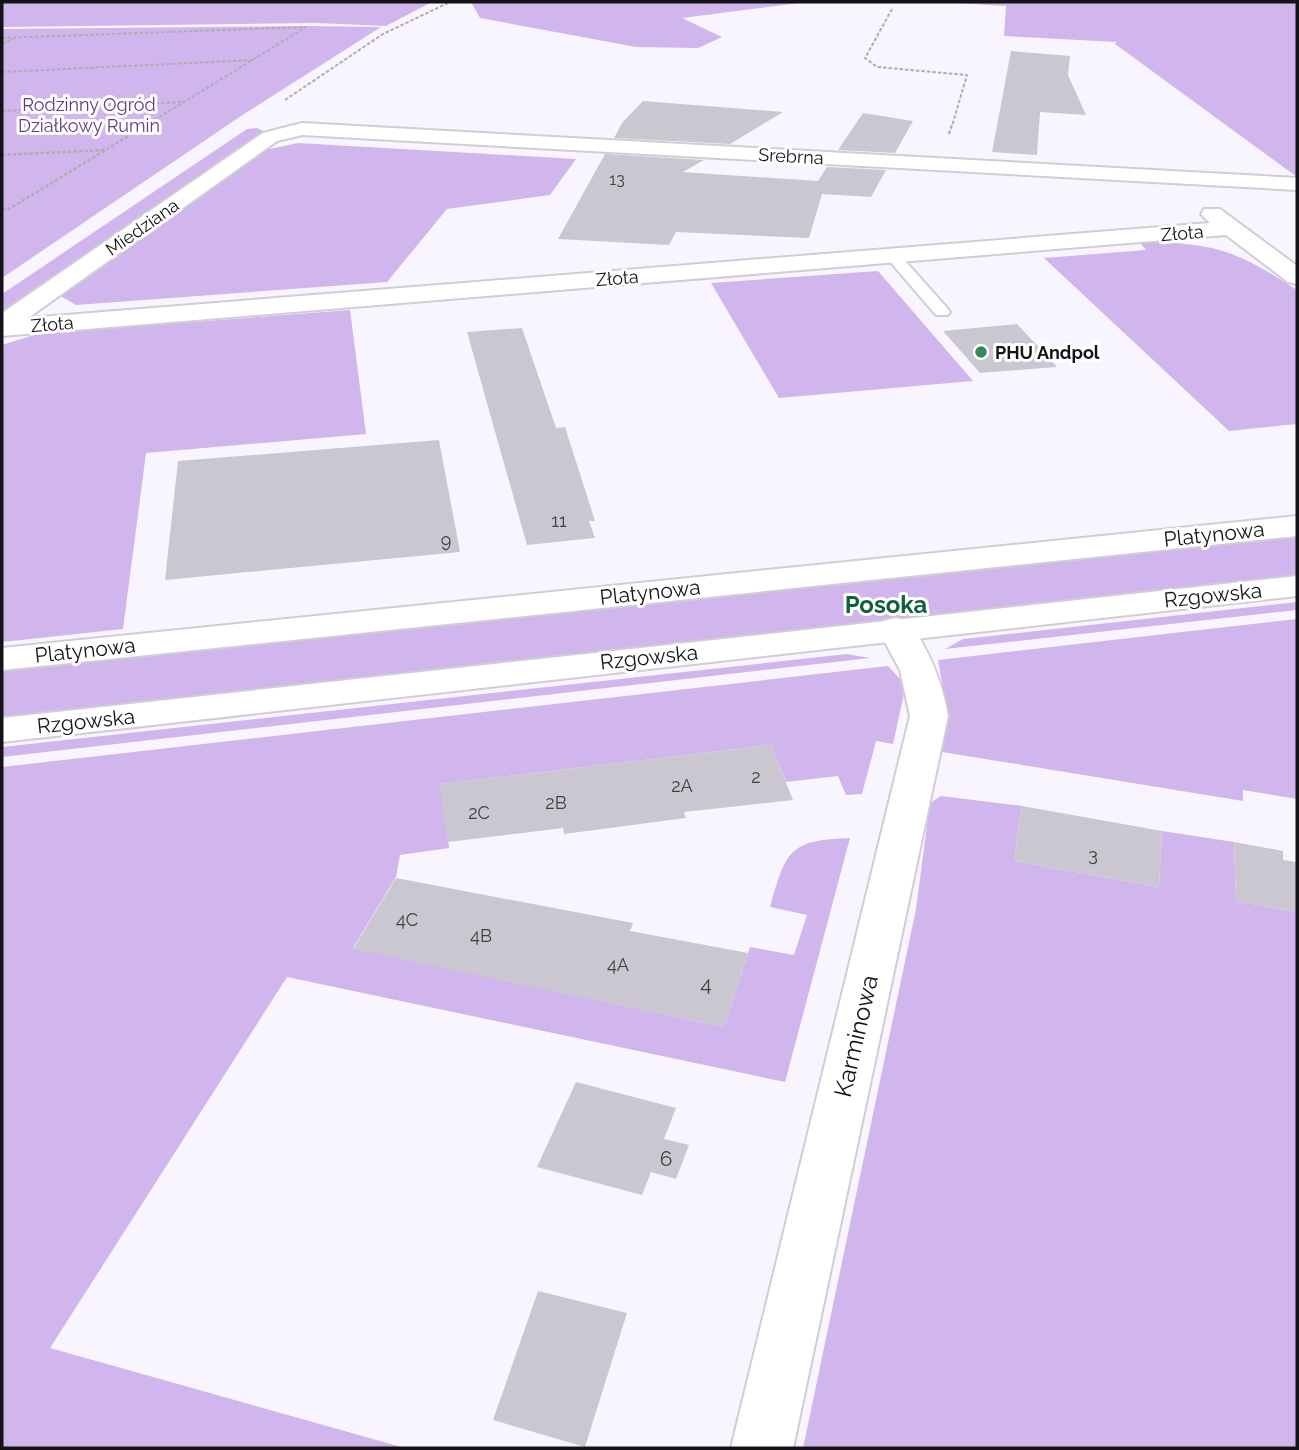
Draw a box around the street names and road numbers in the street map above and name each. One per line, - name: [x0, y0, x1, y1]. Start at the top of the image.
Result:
- street label: Srebrna: [758, 144, 824, 168]
- street label: Miedziana: [101, 194, 183, 260]
- street label: Złota: [1160, 221, 1204, 245]
- street label: Złota: [595, 266, 639, 290]
- street label: Złota: [30, 312, 74, 336]
- street label: Platynowa: [1162, 516, 1266, 552]
- street label: Platynowa: [598, 574, 702, 610]
- street label: Rzgowska: [1163, 577, 1263, 613]
- street label: Platynowa: [33, 632, 137, 668]
- street label: Rzgowska: [599, 639, 699, 675]
- street label: Rzgowska: [36, 703, 136, 739]
- street label: Karminowa: [828, 972, 884, 1100]

